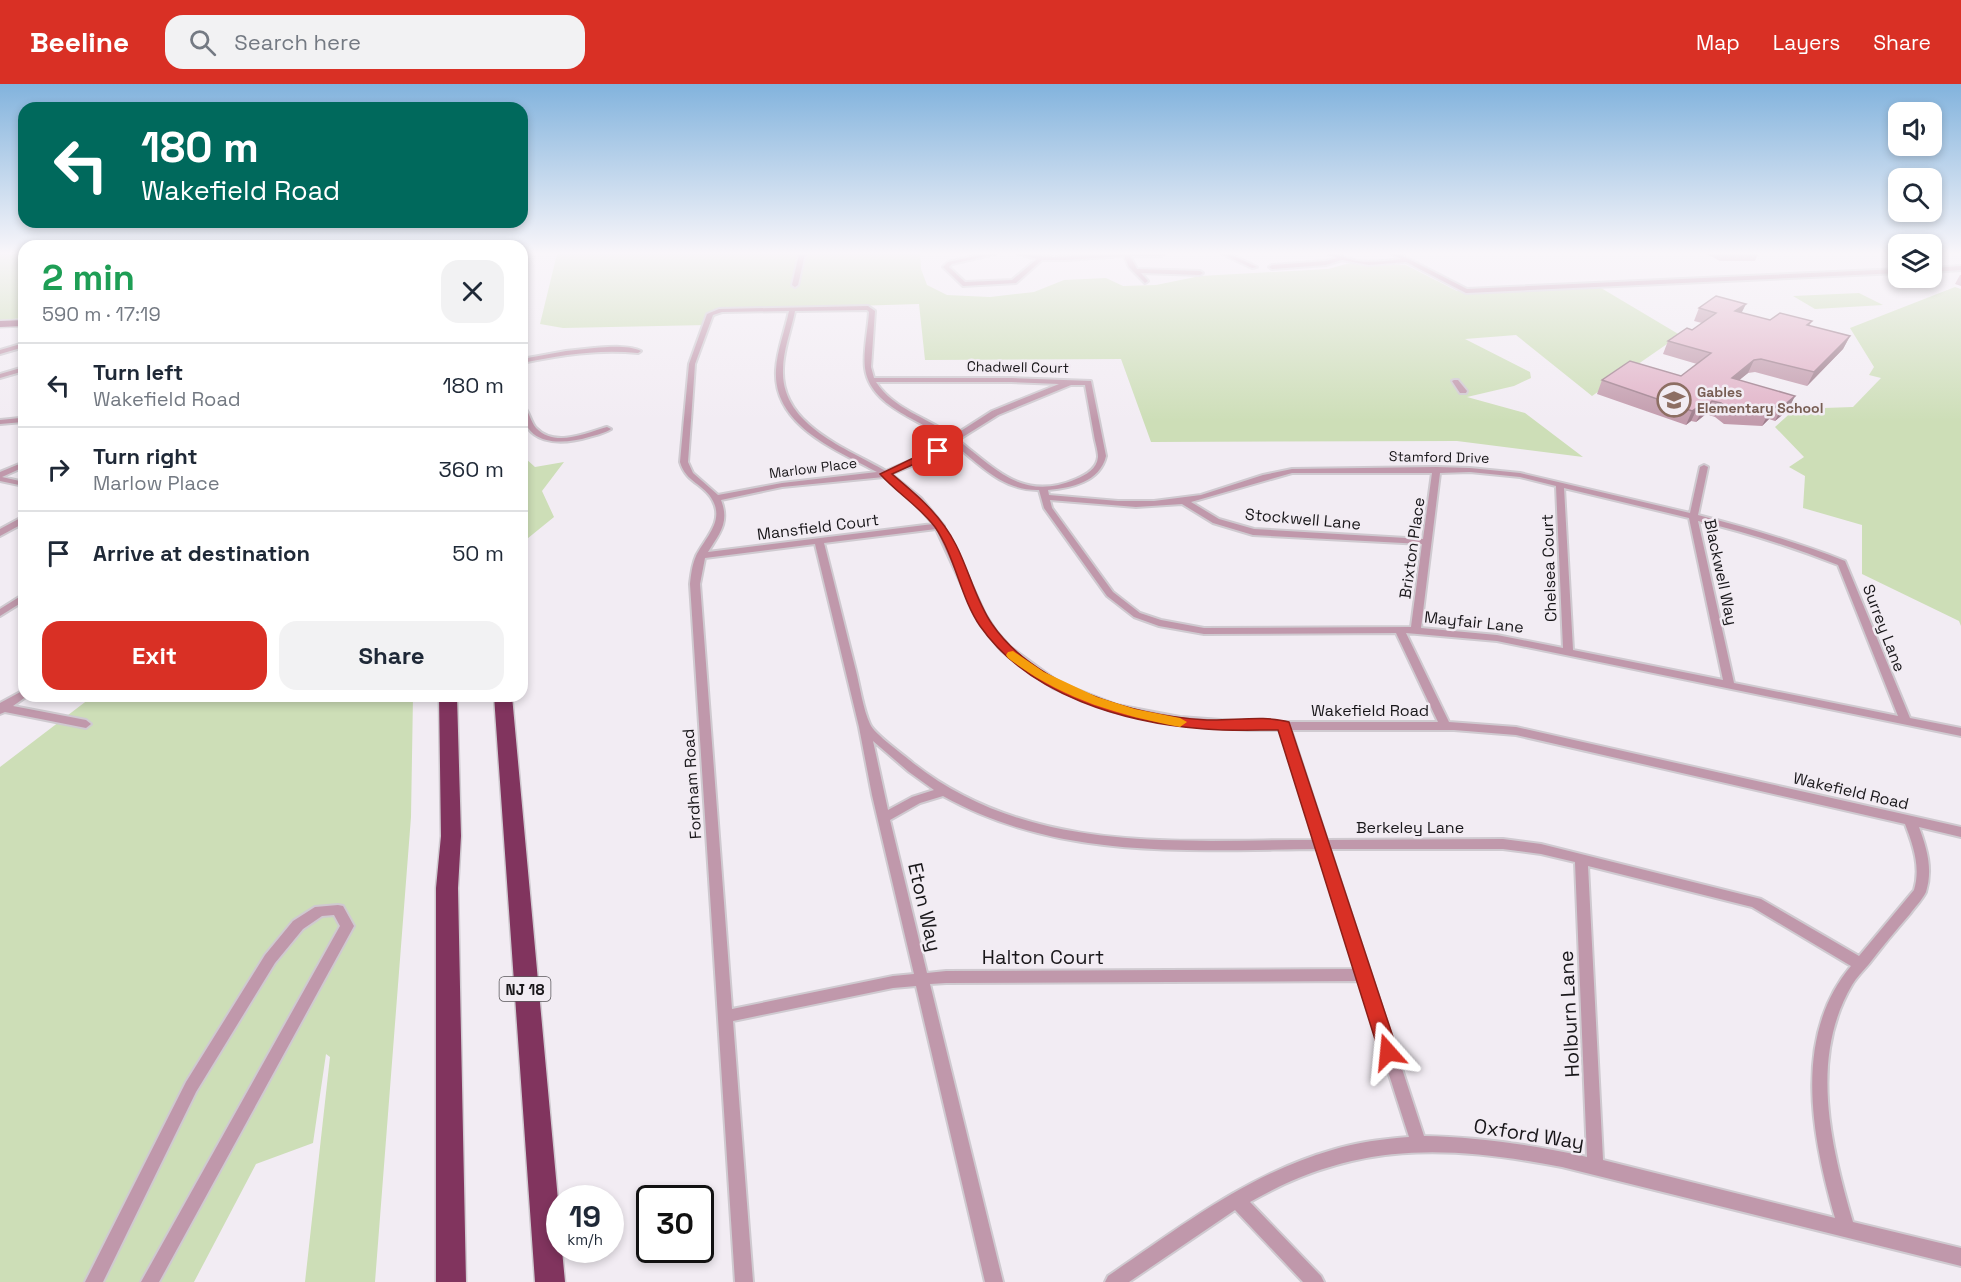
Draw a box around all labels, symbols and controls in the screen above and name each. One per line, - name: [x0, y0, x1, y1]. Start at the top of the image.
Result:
- search box: [165, 15, 585, 69]
- text: Beeline: [30, 24, 129, 60]
- icon: search: [186, 26, 219, 59]
- text: Search here: [234, 28, 361, 56]
- text: Map: [1696, 29, 1740, 56]
- text: Layers: [1773, 29, 1840, 56]
- text: Share: [1873, 29, 1931, 56]
- map controls: [1888, 102, 1942, 288]
- button: sound: [1888, 102, 1942, 156]
- text: 180 m: [141, 121, 259, 174]
- icon: left: [42, 126, 120, 204]
- button: search: [1888, 168, 1942, 222]
- text: Wakefield Road: [141, 173, 340, 208]
- button: layers: [1888, 234, 1942, 288]
- text: 2 min: [42, 255, 135, 301]
- button: close: [441, 260, 504, 323]
- text: 590 m · 17:19: [42, 301, 161, 327]
- street label: Chadwell Court: [967, 357, 1069, 377]
- text: Turn left: [93, 358, 183, 386]
- icon: left: [42, 369, 75, 402]
- text: 180 m: [442, 371, 504, 399]
- school or university icon: Gables Elementary School: [1656, 382, 1692, 418]
- place label: Gables Elementary School: [1697, 383, 1823, 417]
- text: Wakefield Road: [93, 386, 241, 412]
- pin: [912, 425, 963, 476]
- icon: arrive: [921, 434, 954, 467]
- text: Turn right: [93, 442, 198, 470]
- street label: Stamford Drive: [1389, 447, 1489, 467]
- icon: right: [42, 453, 75, 486]
- street label: Marlow Place: [768, 454, 858, 482]
- text: 360 m: [439, 455, 504, 483]
- text: Marlow Place: [93, 470, 220, 496]
- street label: Brixton Place: [1394, 496, 1430, 600]
- street label: Stockwell Lane: [1244, 503, 1362, 535]
- street label: Mansfield Court: [756, 509, 880, 545]
- street label: Chelsea Court: [1537, 514, 1561, 622]
- street label: Blackwell Way: [1699, 517, 1743, 627]
- icon: arrive: [42, 537, 75, 570]
- text: Arrive at destination: [93, 539, 310, 567]
- text: 50 m: [452, 539, 504, 567]
- street label: Surrey Lane: [1858, 581, 1910, 675]
- street label: Mayfair Lane: [1423, 606, 1525, 638]
- button: Exit: [42, 621, 267, 690]
- button: Share: [279, 621, 504, 690]
- street label: Wakefield Road: [1311, 700, 1429, 721]
- street label: Fordham Road: [678, 728, 706, 840]
- street label: Wakefield Road: [1791, 767, 1911, 815]
- street label: Berkeley Lane: [1356, 817, 1464, 838]
- street label: Eton Way: [902, 860, 948, 954]
- street label: Halton Court: [982, 944, 1104, 970]
- street label: Holburn Lane: [1553, 950, 1585, 1078]
- road number: NJ 18: [500, 977, 550, 1001]
- position arrow: [1356, 1020, 1420, 1084]
- street label: Oxford Way: [1472, 1112, 1586, 1156]
- speed limit sign: 30: [636, 1185, 714, 1263]
- text: 19: [569, 1197, 601, 1236]
- text: km/h: [567, 1230, 603, 1249]

